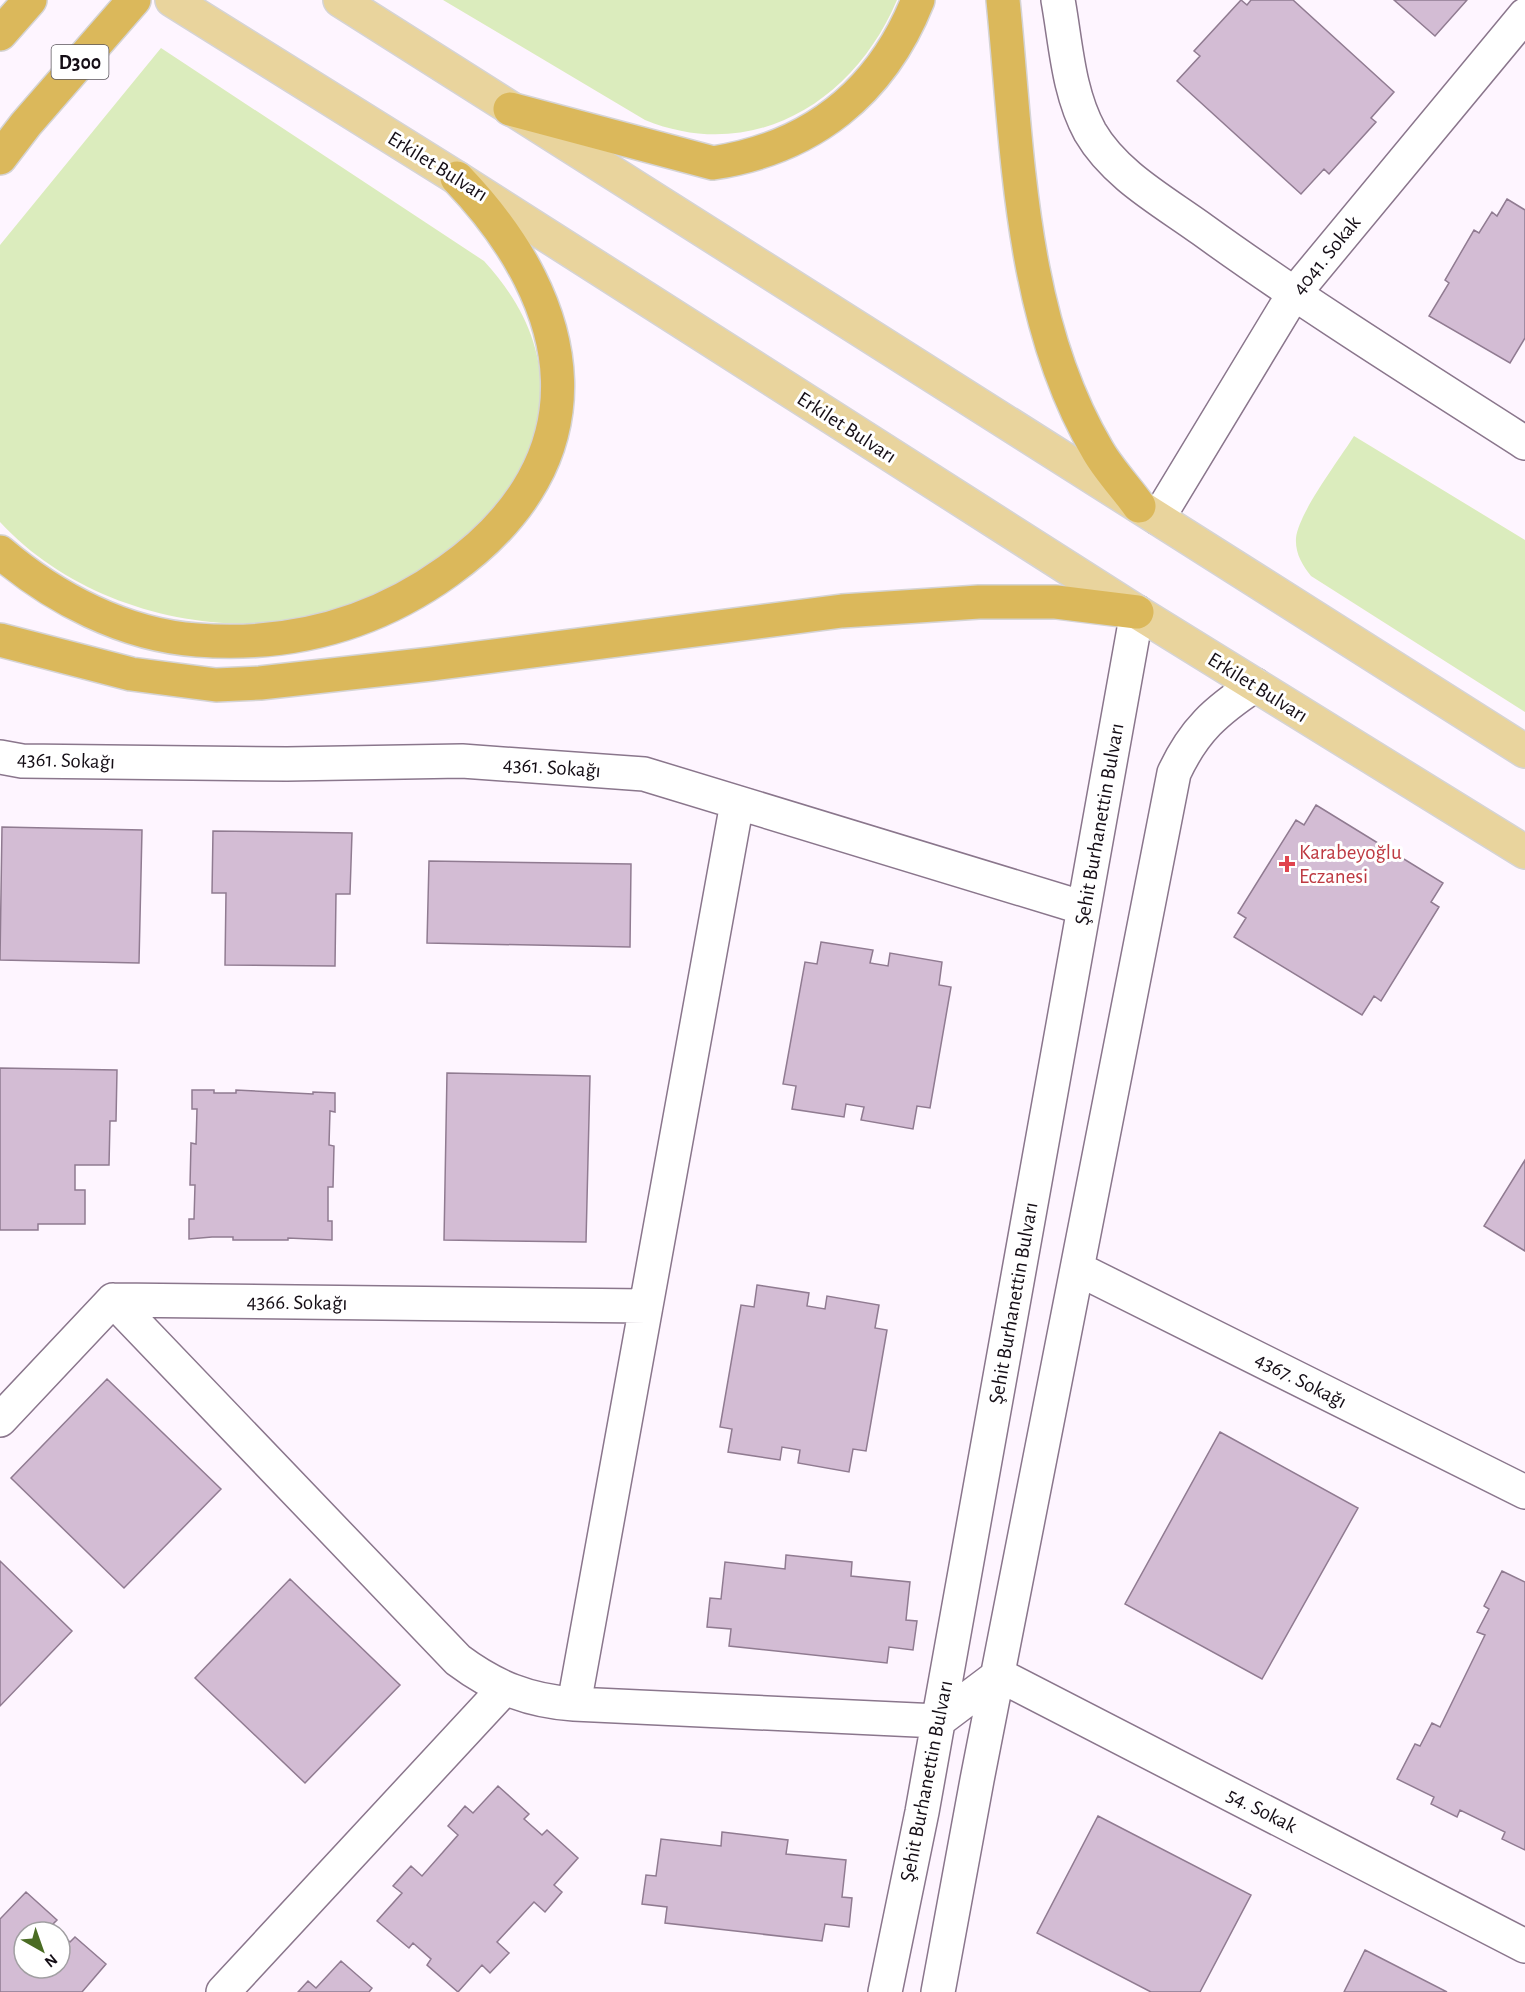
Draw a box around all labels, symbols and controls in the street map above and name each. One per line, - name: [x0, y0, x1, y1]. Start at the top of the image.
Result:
- road number: D300: [52, 45, 109, 79]
- street label: Erkilet Bulvarı: [384, 127, 491, 205]
- street label: 4041. Sokak: [1288, 211, 1365, 299]
- street label: Erkilet Bulvarı: [793, 388, 900, 467]
- street label: Erkilet Bulvarı: [1204, 648, 1311, 726]
- street label: Şehit Burhanettin Bulvarı: [1071, 721, 1128, 927]
- street label: 4361. Sokağı: [17, 748, 115, 773]
- street label: 4361. Sokağı: [502, 754, 602, 781]
- place label: Karabeyoğlu Eczanesi: [1299, 842, 1402, 887]
- marker: Karabeyoğlu Eczanesi: [1280, 857, 1294, 871]
- street label: Şehit Burhanettin Bulvarı: [985, 1200, 1042, 1406]
- street label: 4366. Sokağı: [246, 1291, 348, 1314]
- street label: 4367. Sokağı: [1252, 1348, 1350, 1412]
- street label: Şehit Burhanettin Bulvarı: [897, 1679, 956, 1884]
- street label: 54. Sokak: [1223, 1784, 1301, 1837]
- north arrow: [12, 1920, 72, 1980]
- text: N: [42, 1951, 60, 1970]

